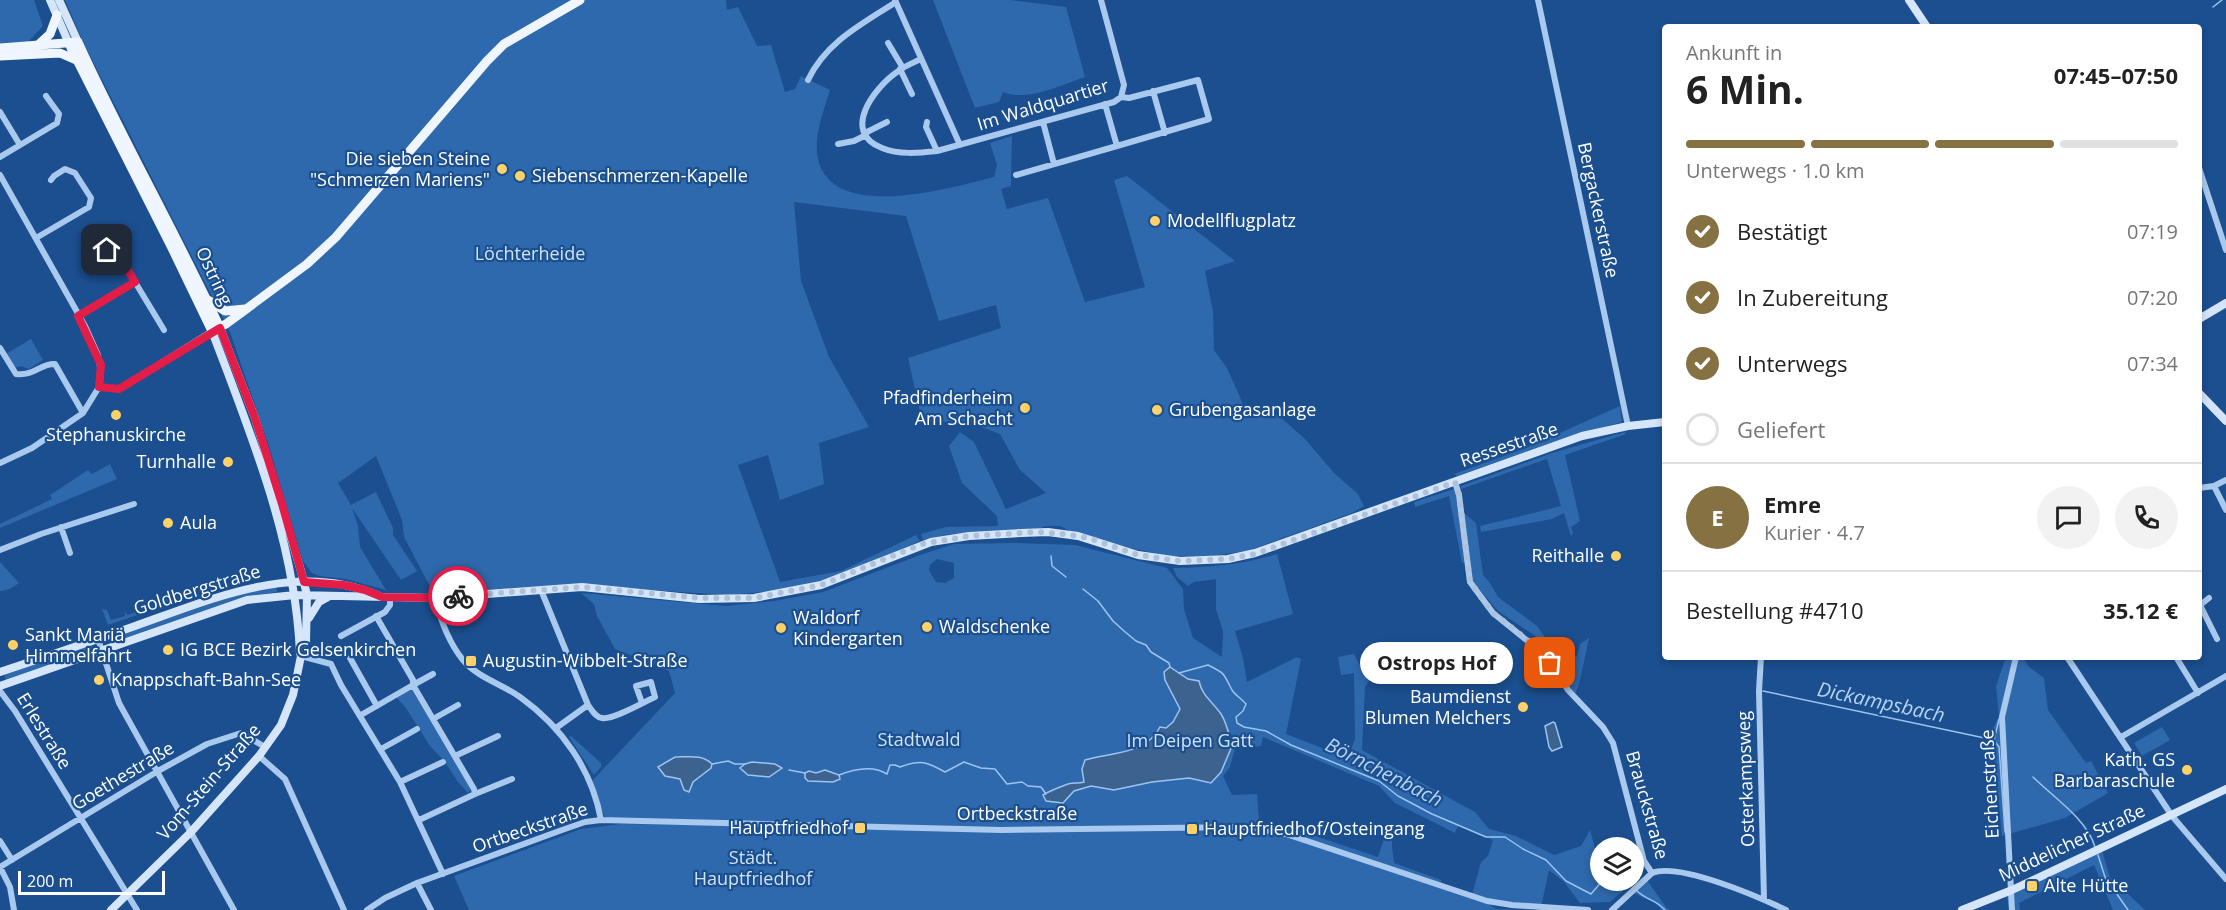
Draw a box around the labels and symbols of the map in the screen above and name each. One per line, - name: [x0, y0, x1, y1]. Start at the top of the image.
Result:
- street label: Im Waldquartier: [974, 72, 1112, 135]
- street label: Bergackerstraße: [1573, 140, 1625, 280]
- place label: Die sieben Steine "Schmerzen Mariens": [310, 146, 490, 191]
- marker: Die sieben Steine "Schmerzen Mariens": [495, 162, 509, 176]
- place label: Siebenschmerzen-Kapelle: [532, 163, 748, 187]
- marker: Siebenschmerzen-Kapelle: [513, 169, 527, 183]
- place label: Modellflugplatz: [1167, 208, 1296, 232]
- marker: Modellflugplatz: [1148, 214, 1162, 228]
- pin: [81, 224, 132, 275]
- park label: Löchterheide: [475, 241, 585, 265]
- street label: Ostring: [191, 243, 239, 309]
- place label: Pfadfinderheim Am Schacht: [883, 385, 1013, 430]
- place label: Grubengasanlage: [1169, 397, 1316, 421]
- marker: Pfadfinderheim Am Schacht: [1018, 401, 1032, 415]
- marker: Grubengasanlage: [1150, 403, 1164, 417]
- marker: Stephanuskirche: [109, 408, 123, 422]
- street label: Ressestraße: [1456, 416, 1561, 472]
- place label: Stephanuskirche: [46, 422, 186, 446]
- place label: Turnhalle: [136, 449, 216, 473]
- marker: Turnhalle: [221, 455, 235, 469]
- place label: Aula: [180, 510, 217, 534]
- marker: Aula: [161, 516, 175, 530]
- place label: Reithalle: [1532, 543, 1604, 567]
- marker: Reithalle: [1609, 549, 1623, 563]
- street label: Goldbergstraße: [130, 558, 263, 620]
- courier: [428, 566, 488, 626]
- place label: Waldorf Kindergarten: [793, 605, 903, 650]
- place label: Waldschenke: [939, 614, 1050, 638]
- marker: Waldschenke: [920, 620, 934, 634]
- marker: Waldorf Kindergarten: [774, 621, 788, 635]
- place label: Sankt Mariä Himmelfahrt: [25, 622, 132, 667]
- place label: IG BCE Bezirk Gelsenkirchen: [180, 637, 416, 661]
- pin: [1524, 637, 1575, 688]
- marker: Sankt Mariä Himmelfahrt: [6, 638, 20, 652]
- callout: Ostrops Hof: [1361, 642, 1514, 684]
- marker: IG BCE Bezirk Gelsenkirchen: [161, 643, 175, 657]
- place label: Augustin-Wibbelt-Straße: [483, 648, 688, 672]
- marker: Augustin-Wibbelt-Straße: [464, 654, 478, 668]
- place label: Knappschaft-Bahn-See: [111, 667, 301, 691]
- marker: Knappschaft-Bahn-See: [92, 673, 106, 687]
- water label: Dickampsbach: [1815, 675, 1947, 728]
- place label: Baumdienst Blumen Melchers: [1365, 684, 1511, 729]
- street label: Erlestraße: [12, 688, 78, 773]
- marker: Baumdienst Blumen Melchers: [1516, 700, 1530, 714]
- street label: Osterkampsweg: [1731, 710, 1759, 847]
- street label: Vom-Stein-Straße: [151, 718, 265, 845]
- park label: Stadtwald: [877, 727, 961, 751]
- park label: Im Deipen Gatt: [1127, 728, 1253, 752]
- street label: Eichenstraße: [1974, 729, 2004, 839]
- water label: Börnchenbach: [1321, 730, 1447, 813]
- street label: Goethestraße: [67, 735, 178, 815]
- place label: Kath. GS Barbaraschule: [2054, 747, 2175, 792]
- street label: Brauckstraße: [1621, 748, 1675, 862]
- marker: Kath. GS Barbaraschule: [2180, 763, 2194, 777]
- street label: Ortbeckstraße: [469, 796, 591, 858]
- street label: Middelicher Straße: [1995, 798, 2149, 887]
- street label: Ortbeckstraße: [957, 801, 1077, 825]
- place label: Hauptfriedhof: [729, 815, 849, 839]
- place label: Hauptfriedhof/Osteingang: [1204, 816, 1425, 840]
- marker: Hauptfriedhof: [853, 821, 867, 835]
- marker: Hauptfriedhof/Osteingang: [1185, 822, 1199, 836]
- park label: Städt. Hauptfriedhof: [694, 845, 813, 890]
- scale bar: [18, 868, 165, 896]
- place label: Alte Hütte: [2044, 873, 2128, 897]
- marker: Alte Hütte: [2025, 879, 2039, 893]

